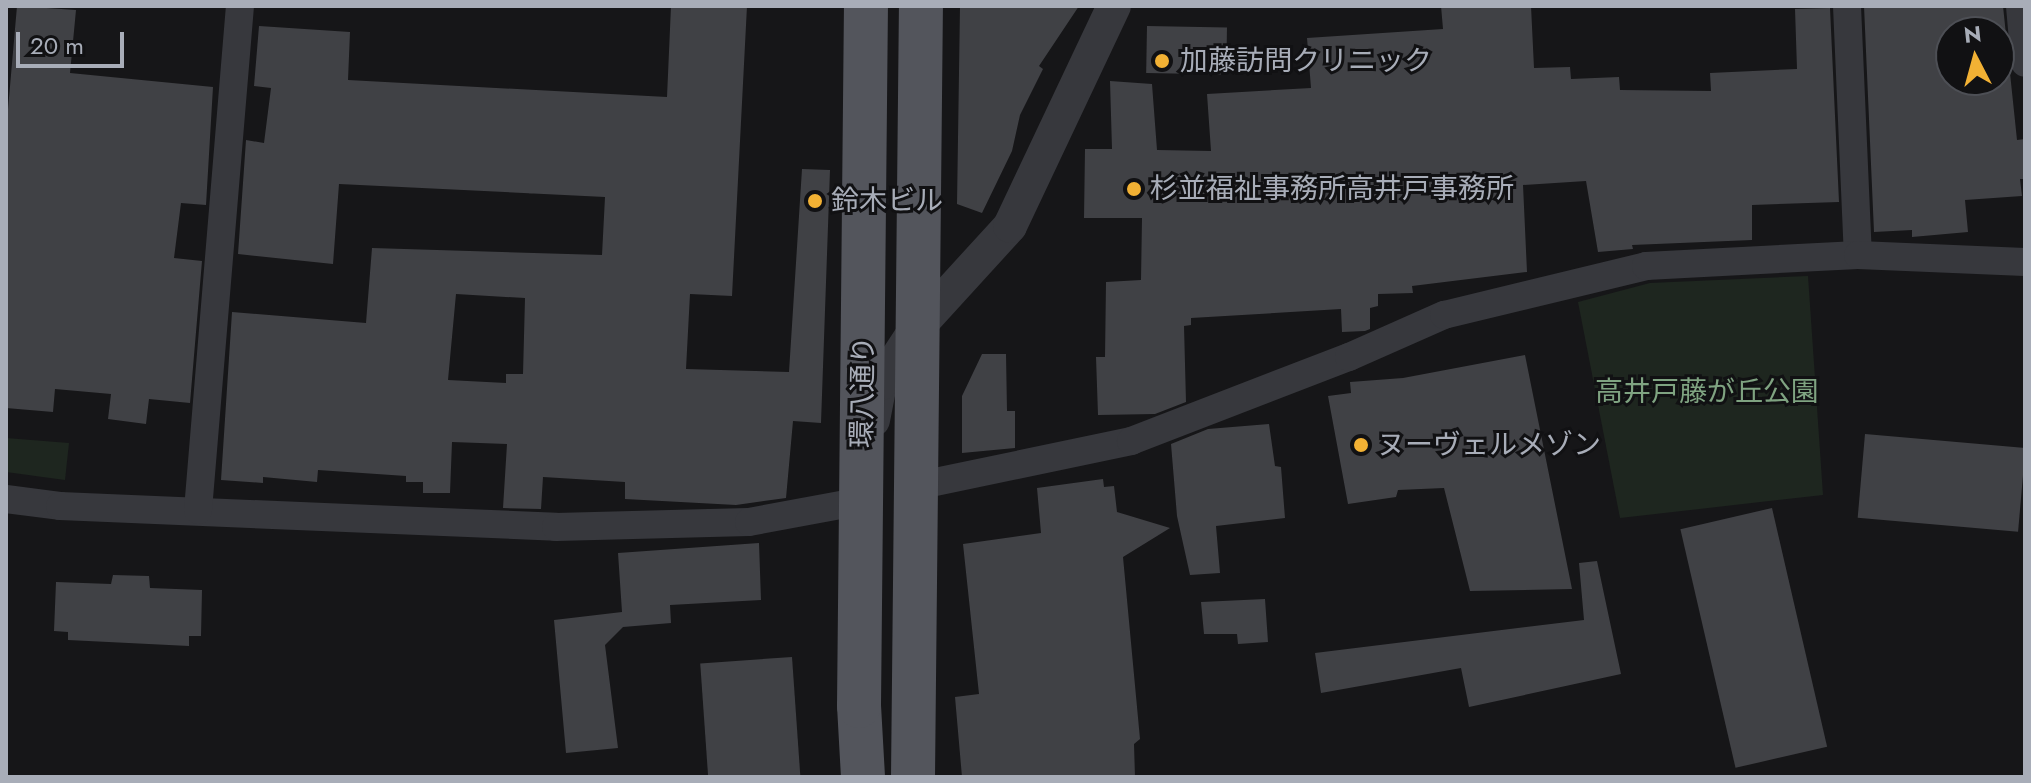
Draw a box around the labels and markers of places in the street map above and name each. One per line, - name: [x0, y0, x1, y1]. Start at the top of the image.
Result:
- place label: 加藤訪問クリニック: [1180, 44, 1432, 78]
- marker: 加藤訪問クリニック: [1151, 50, 1173, 72]
- place label: 杉並福祉事務所高井戸事務所: [1150, 172, 1514, 206]
- marker: 杉並福祉事務所高井戸事務所: [1125, 180, 1143, 198]
- place label: 鈴木ビル: [831, 184, 943, 218]
- marker: 鈴木ビル: [806, 192, 824, 210]
- place label: ヌーヴェルメゾン: [1377, 428, 1601, 462]
- marker: ヌーヴェルメゾン: [1352, 436, 1370, 454]

